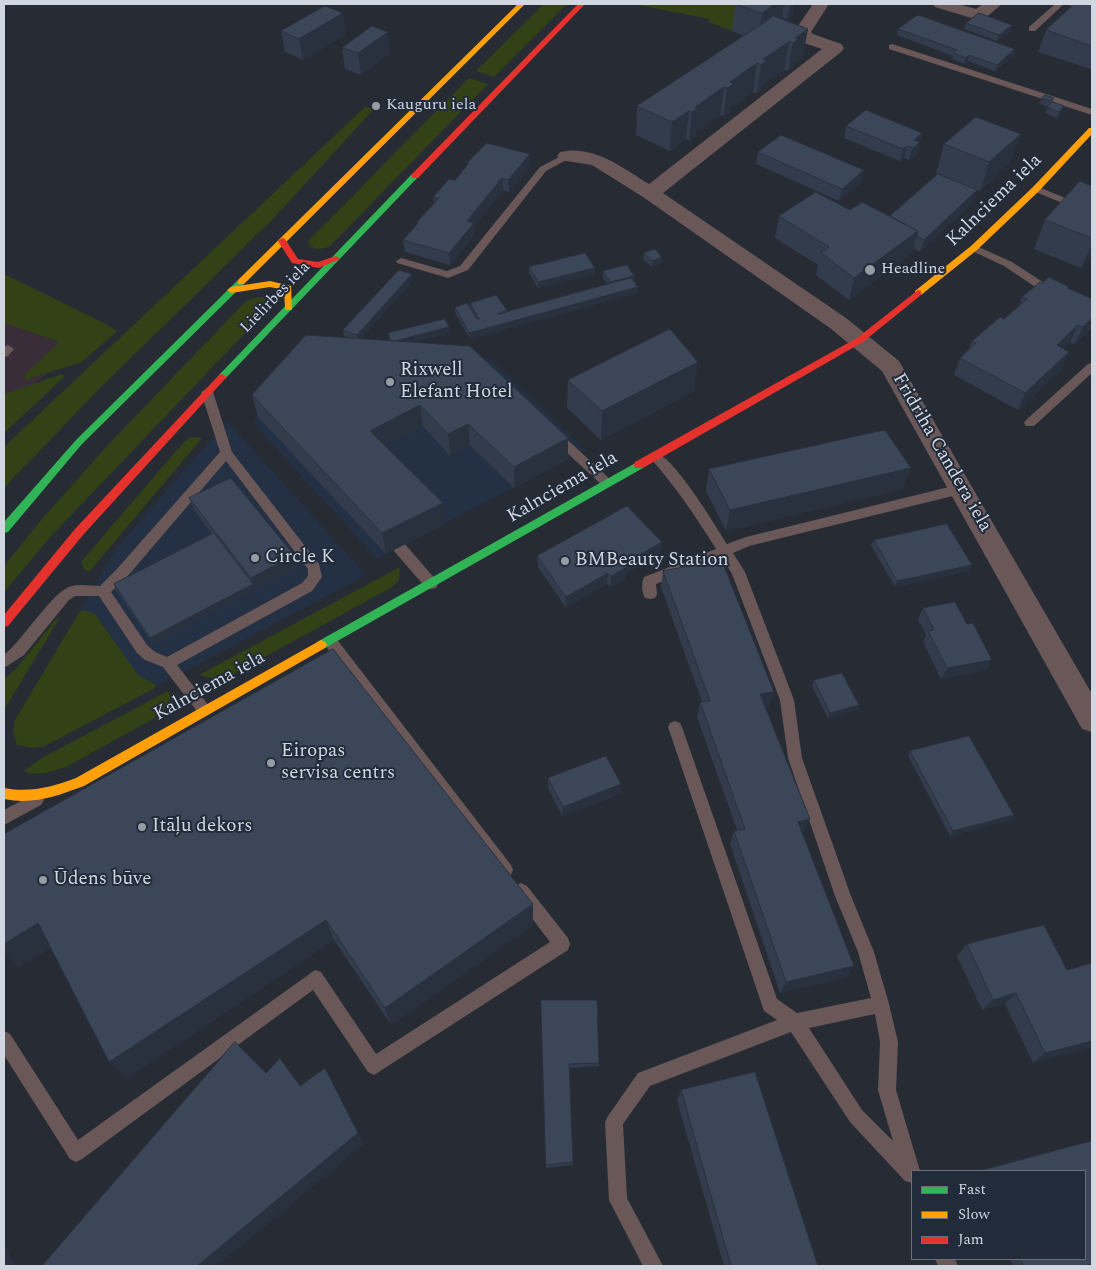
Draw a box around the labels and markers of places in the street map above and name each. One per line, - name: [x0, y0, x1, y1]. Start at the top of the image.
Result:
- place label: Kauguru iela: [386, 96, 476, 116]
- marker: Kauguru iela: [370, 100, 382, 112]
- place label: Headline: [881, 260, 945, 280]
- marker: Headline: [863, 263, 877, 277]
- place label: Rixwell Elefant Hotel: [400, 360, 513, 404]
- marker: Rixwell Elefant Hotel: [384, 376, 396, 388]
- place label: Circle K: [265, 547, 335, 569]
- place label: BMBeauty Station: [575, 550, 729, 572]
- marker: Circle K: [249, 552, 261, 564]
- marker: BMBeauty Station: [559, 555, 571, 567]
- place label: Eiropas servisa centrs: [281, 741, 395, 785]
- marker: Eiropas servisa centrs: [265, 757, 277, 769]
- place label: Itāļu dekors: [152, 816, 252, 838]
- marker: Itāļu dekors: [136, 821, 148, 833]
- place label: Ūdens būve: [53, 869, 151, 891]
- marker: Ūdens būve: [37, 874, 49, 886]

